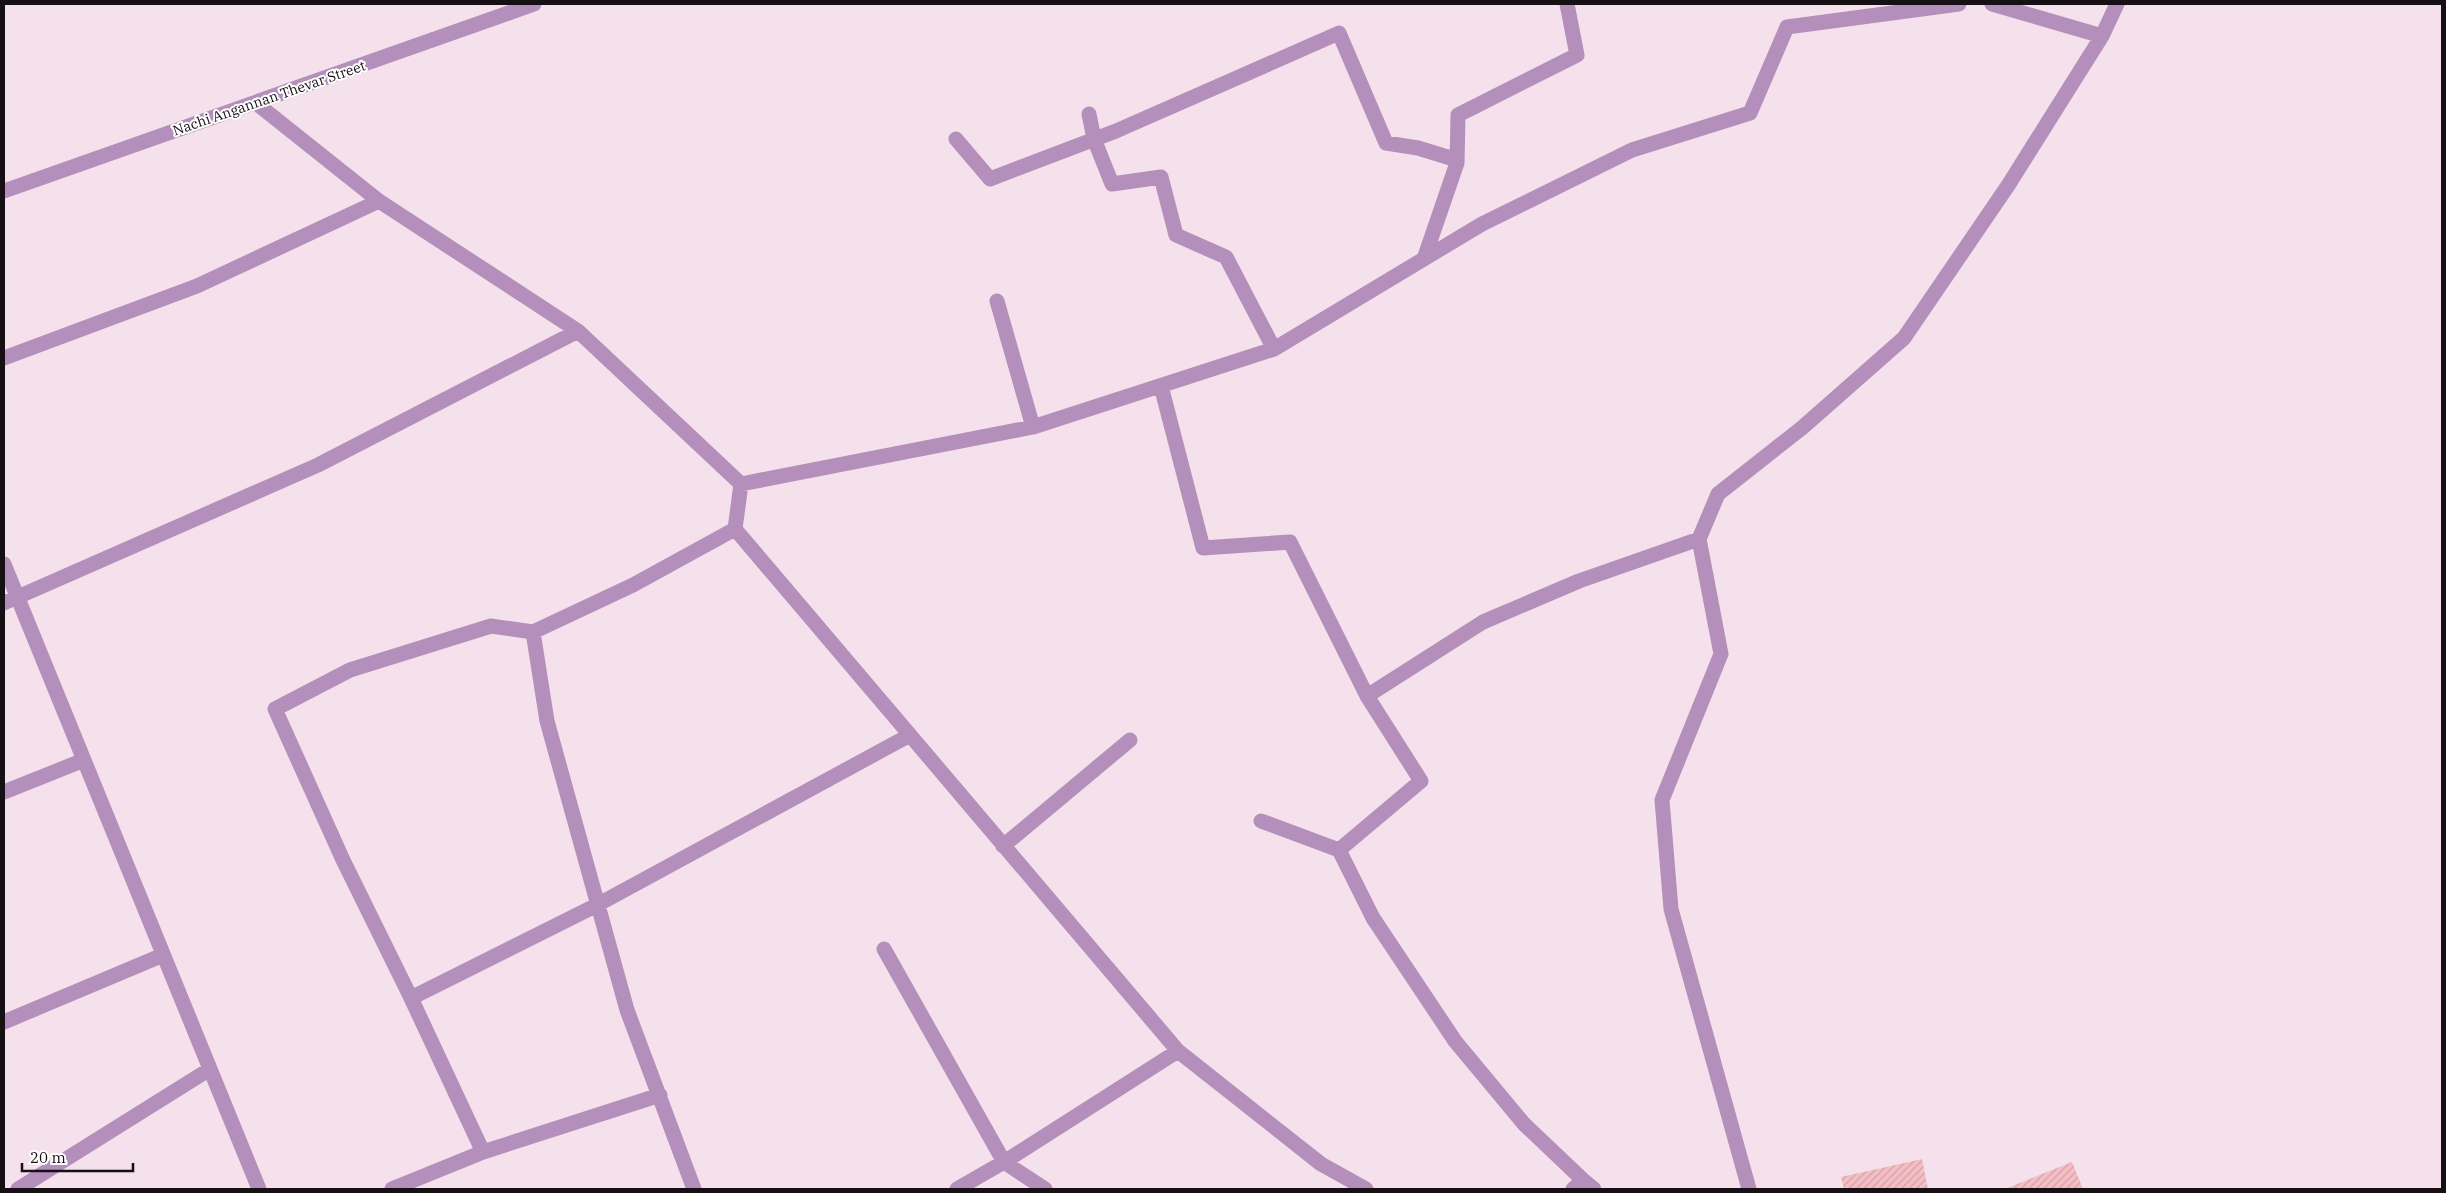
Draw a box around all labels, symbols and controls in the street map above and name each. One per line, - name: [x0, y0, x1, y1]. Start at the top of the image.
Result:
- street label: Nachi Angannan Thevar Street: [170, 56, 368, 140]
- scale bar: [22, 1140, 134, 1172]
- text: 20 m: [30, 1148, 66, 1167]

